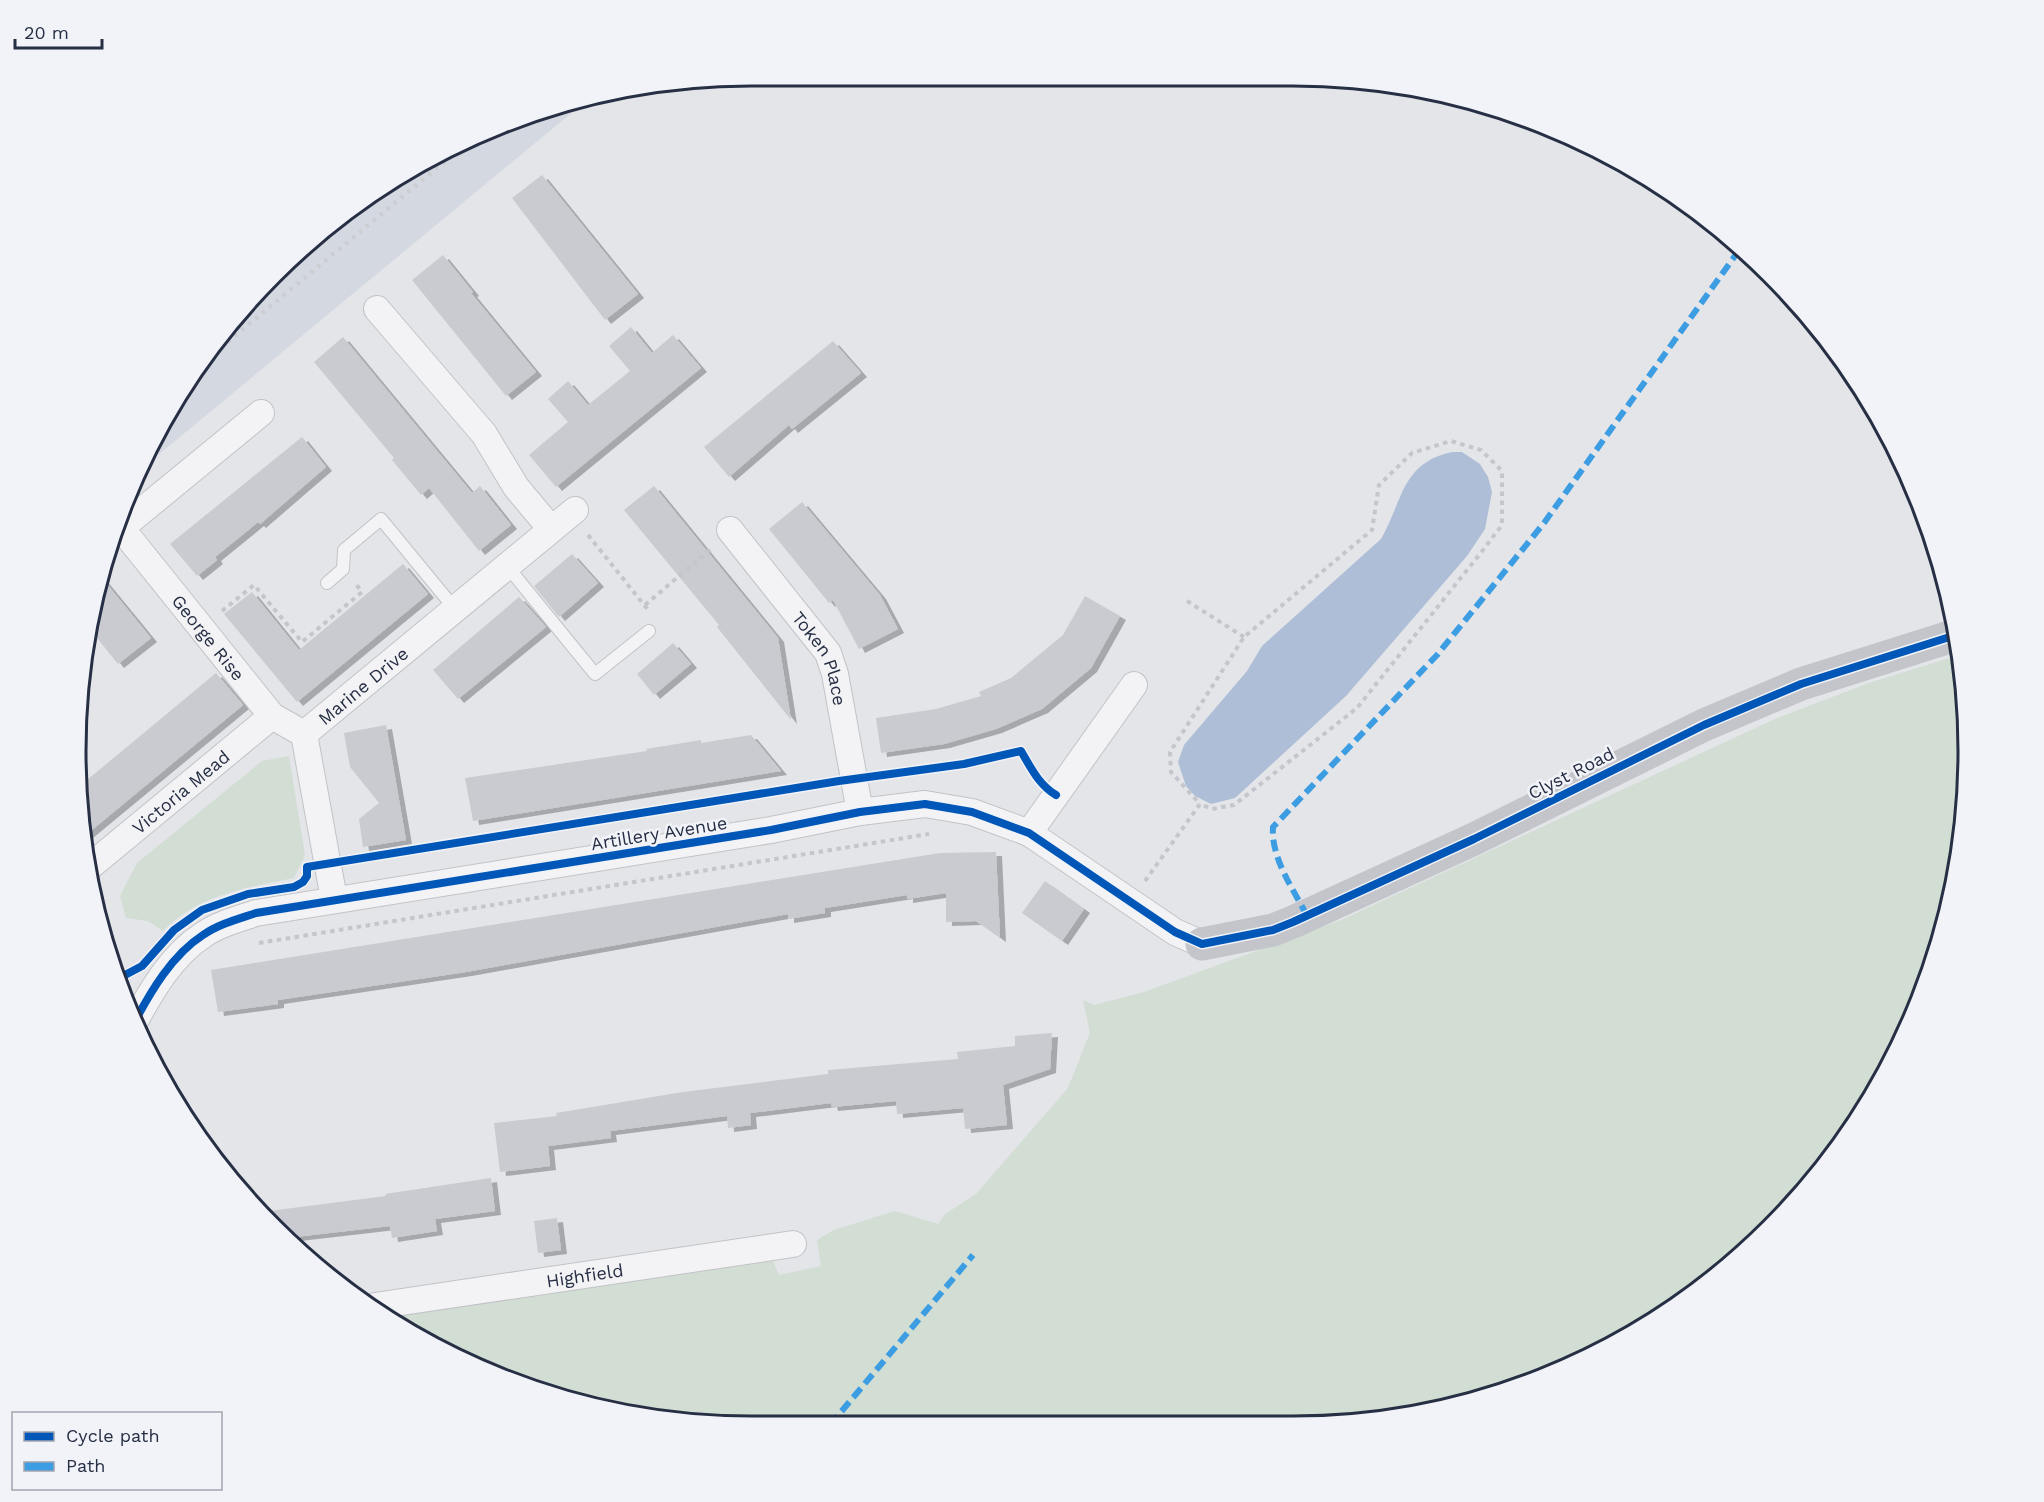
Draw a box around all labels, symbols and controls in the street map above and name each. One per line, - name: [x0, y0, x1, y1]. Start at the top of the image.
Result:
- scale bar: [15, 12, 102, 50]
- text: 20 m: [24, 22, 69, 43]
- street label: George Rise: [168, 590, 249, 684]
- street label: Token Place: [788, 607, 851, 707]
- street label: Marine Drive: [314, 642, 412, 729]
- street label: Clyst Road: [1525, 742, 1617, 804]
- street label: Victoria Mead: [128, 745, 234, 838]
- street label: Artillery Avenue: [589, 812, 729, 854]
- street label: Highfield: [545, 1259, 625, 1291]
- legend: [12, 1412, 222, 1490]
- text: Cycle path: [66, 1425, 160, 1446]
- text: Path: [66, 1455, 106, 1476]

